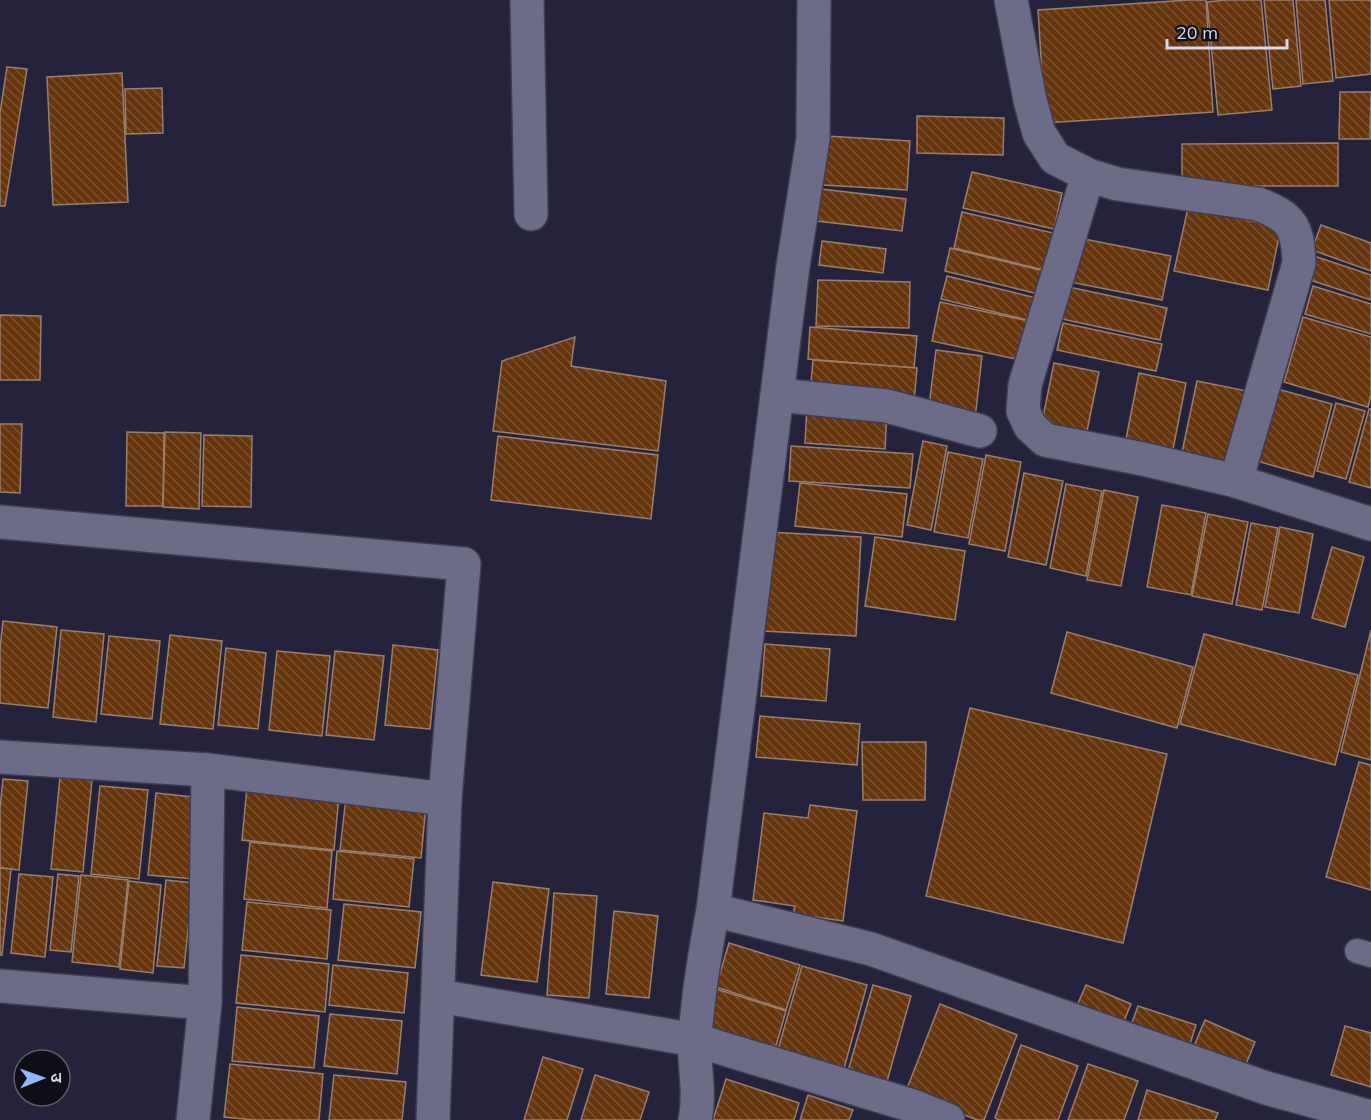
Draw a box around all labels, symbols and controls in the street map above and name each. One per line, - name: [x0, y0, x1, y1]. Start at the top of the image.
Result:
- scale bar: [1167, 12, 1287, 50]
- text: 20 m: [1176, 21, 1218, 44]
- north arrow: [12, 1048, 72, 1108]
- text: उ: [47, 1073, 67, 1083]

